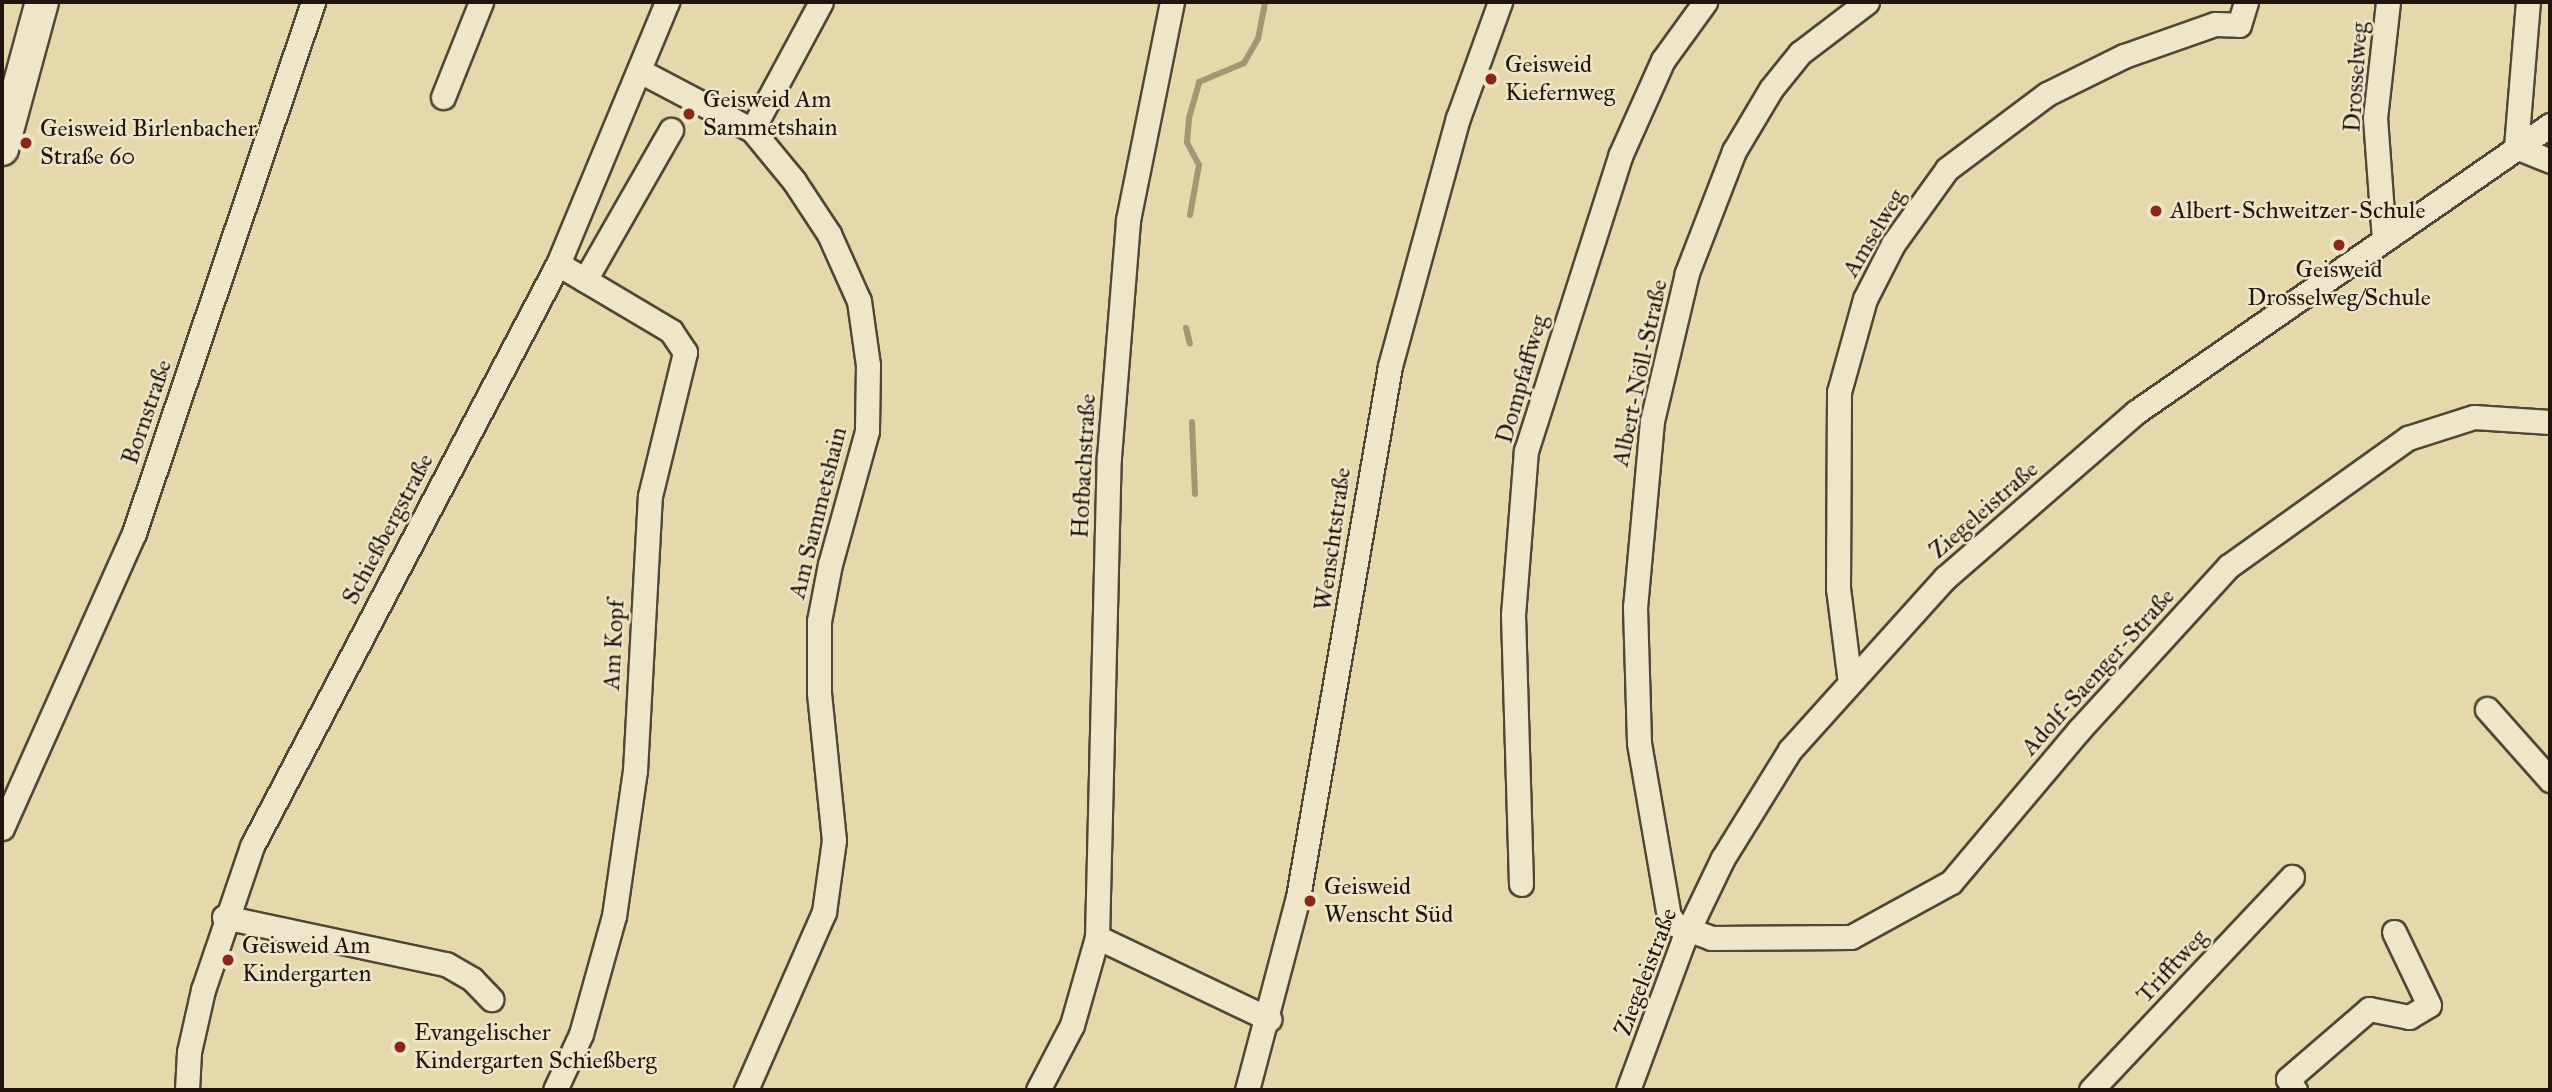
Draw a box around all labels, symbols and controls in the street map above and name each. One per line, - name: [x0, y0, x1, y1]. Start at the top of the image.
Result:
- street label: Drosselweg: [2338, 21, 2374, 133]
- place label: Geisweid Kiefernweg: [1505, 51, 1615, 107]
- marker: Geisweid Kiefernweg: [1483, 71, 1499, 87]
- place label: Geisweid Am Sammetshain: [703, 86, 837, 142]
- marker: Geisweid Am Sammetshain: [681, 106, 697, 122]
- place label: Geisweid Birlenbacher Straße 60: [40, 115, 257, 171]
- marker: Geisweid Birlenbacher Straße 60: [18, 135, 34, 151]
- street label: Amselweg: [1836, 184, 1912, 282]
- place label: Albert-Schweitzer-Schule: [2170, 197, 2425, 225]
- marker: Albert-Schweitzer-Schule: [2148, 203, 2164, 219]
- marker: Geisweid Drosselweg/Schule: [2331, 237, 2347, 253]
- place label: Geisweid Drosselweg/Schule: [2247, 256, 2431, 312]
- street label: Albert-Nöll-Straße: [1606, 277, 1674, 469]
- street label: Dompfaffweg: [1490, 311, 1554, 447]
- street label: Bornstraße: [116, 356, 178, 468]
- street label: Hofbachstraße: [1066, 393, 1102, 539]
- street label: Am Sammetshain: [783, 424, 853, 602]
- street label: Schießbergstraße: [336, 449, 440, 609]
- street label: Ziegeleistraße: [1924, 455, 2044, 565]
- street label: Wenschtstraße: [1309, 466, 1357, 612]
- street label: Adolf-Saenger-Straße: [2015, 582, 2181, 762]
- street label: Am Kopf: [597, 599, 631, 691]
- place label: Geisweid Wenscht Süd: [1324, 873, 1453, 929]
- marker: Geisweid Wenscht Süd: [1302, 893, 1318, 909]
- street label: Ziegeleistraße: [1608, 904, 1684, 1040]
- street label: Trifftweg: [2130, 923, 2214, 1009]
- place label: Geisweid Am Kindergarten: [242, 932, 371, 988]
- marker: Geisweid Am Kindergarten: [220, 952, 236, 968]
- place label: Evangelischer Kindergarten Schießberg: [414, 1019, 657, 1075]
- marker: Evangelischer Kindergarten Schießberg: [392, 1039, 408, 1055]

